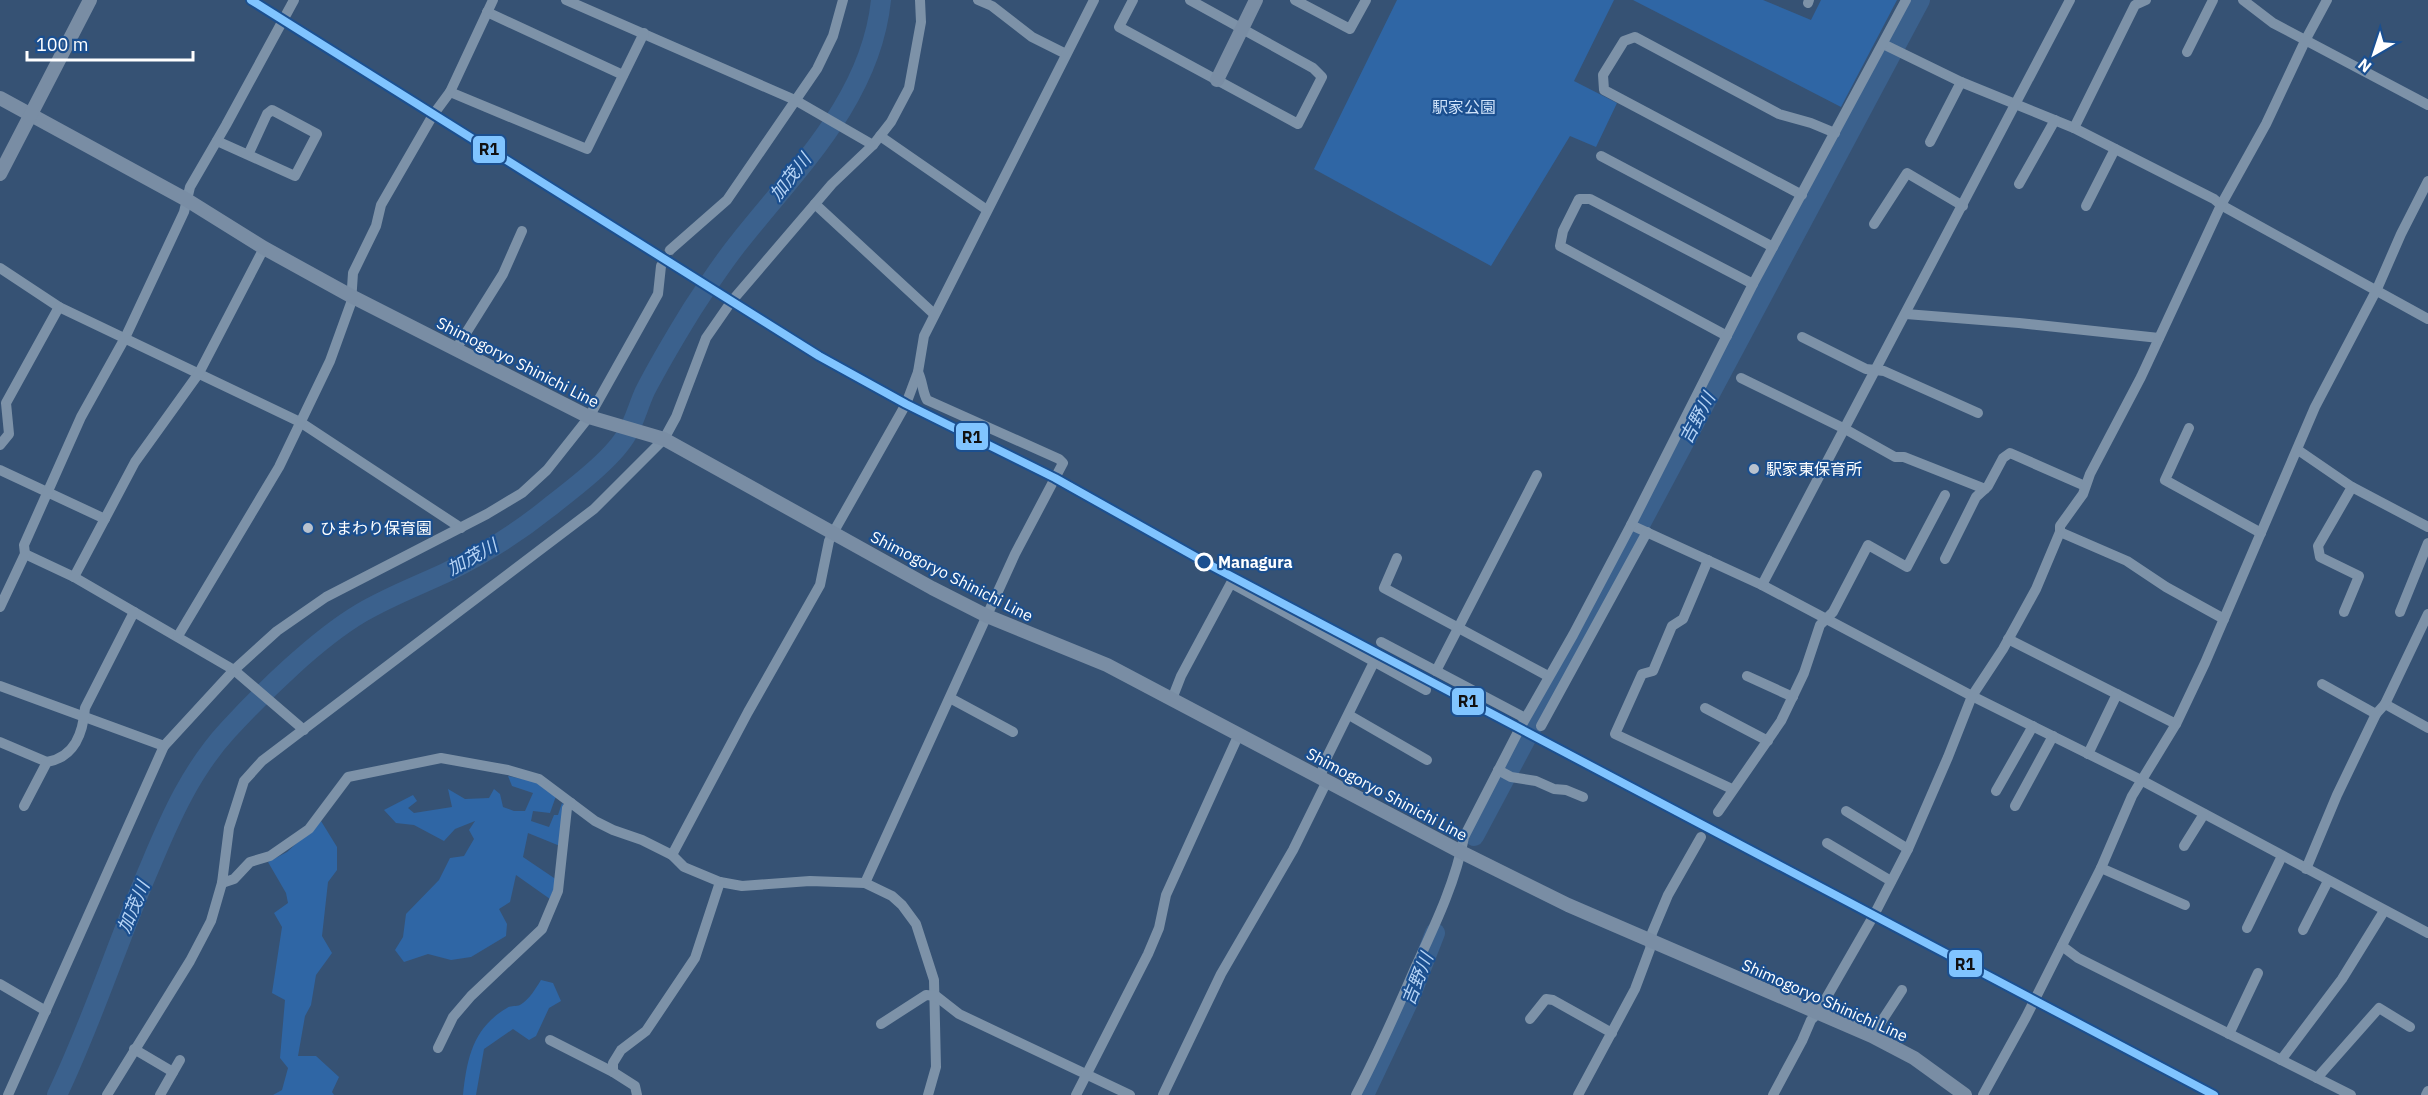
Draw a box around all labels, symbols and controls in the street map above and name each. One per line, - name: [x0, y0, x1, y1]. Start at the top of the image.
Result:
- scale bar: [27, 24, 194, 62]
- north arrow: [2344, 24, 2404, 84]
- text: 100 m: [36, 33, 88, 56]
- text: N: [2354, 54, 2375, 77]
- park label: 駅家公園: [1432, 97, 1496, 117]
- line badge: R1: [472, 135, 506, 164]
- text: R1: [479, 139, 500, 159]
- water label: 加茂川: [764, 147, 817, 205]
- street label: Shimogoryo Shinichi Line: [433, 312, 603, 412]
- water label: 吉野川: [1674, 387, 1721, 447]
- line badge: R1: [955, 422, 989, 451]
- text: R1: [962, 427, 983, 447]
- place label: 駅家東保育所: [1766, 459, 1862, 479]
- marker: 駅家東保育所: [1747, 462, 1761, 476]
- place label: ひまわり保育園: [320, 518, 432, 538]
- marker: ひまわり保育園: [301, 521, 315, 535]
- street label: Shimogoryo Shinichi Line: [867, 526, 1037, 626]
- water label: 加茂川: [443, 533, 503, 580]
- place label: Managura: [1218, 552, 1293, 572]
- marker: Managura: [1195, 553, 1213, 571]
- line badge: R1: [1451, 687, 1485, 716]
- text: R1: [1458, 691, 1479, 711]
- street label: Shimogoryo Shinichi Line: [1303, 743, 1471, 845]
- water label: 加茂川: [112, 876, 155, 936]
- water label: 吉野川: [1396, 948, 1439, 1008]
- line badge: R1: [1948, 949, 1983, 978]
- street label: Shimogoryo Shinichi Line: [1739, 954, 1911, 1046]
- text: R1: [1955, 954, 1976, 974]

